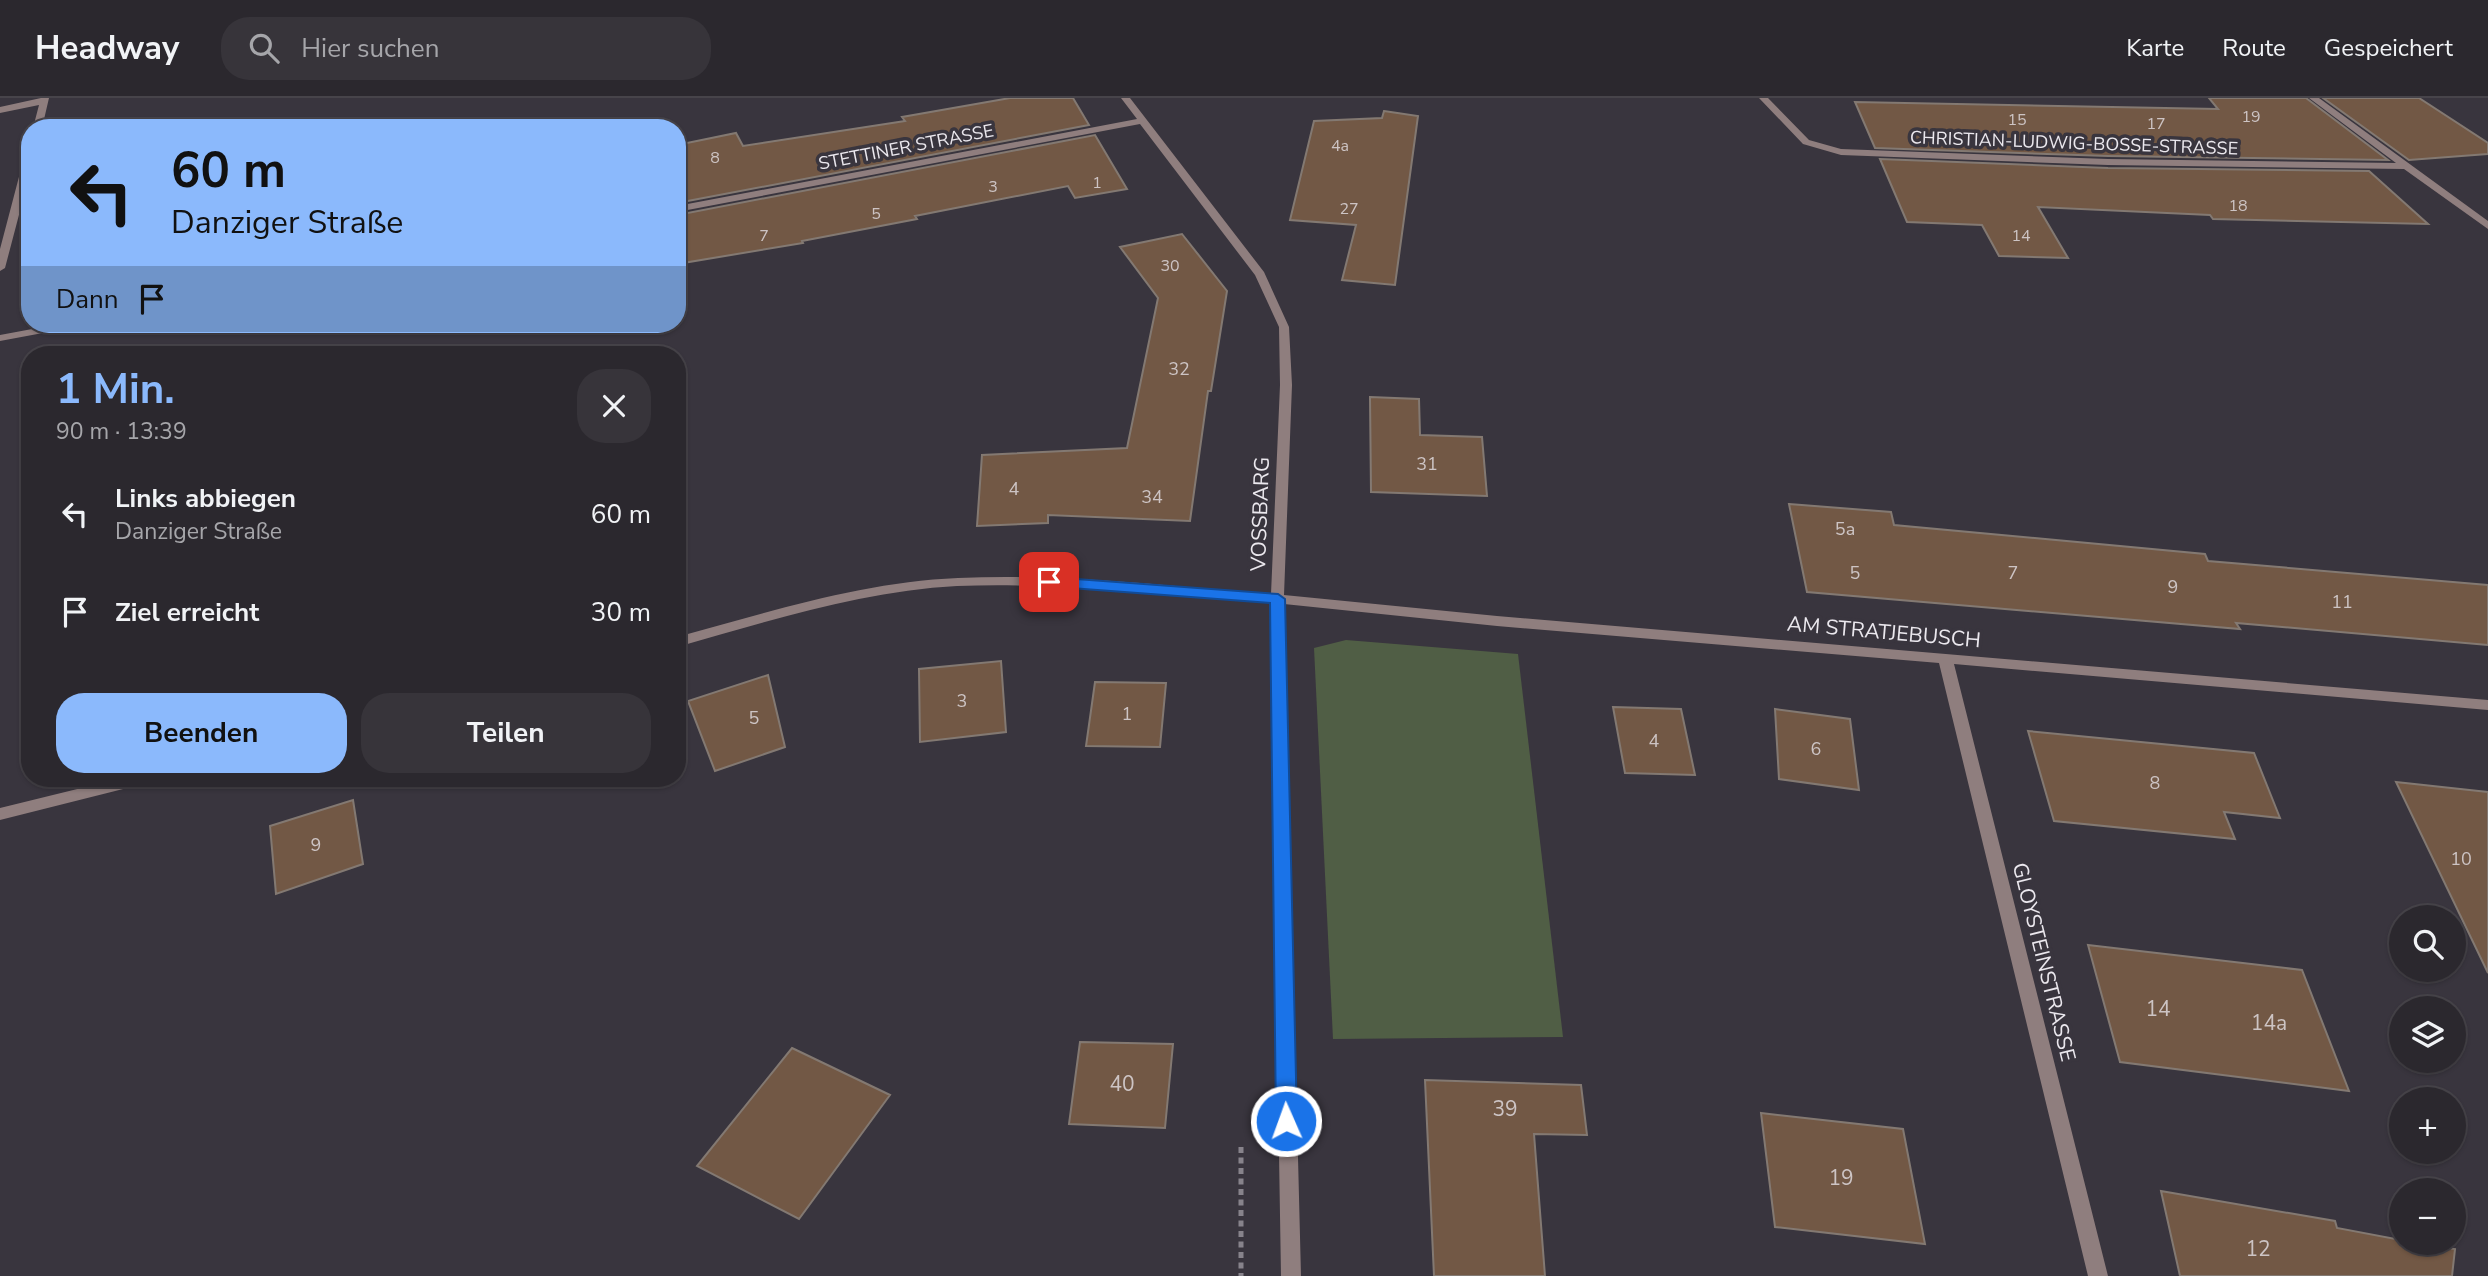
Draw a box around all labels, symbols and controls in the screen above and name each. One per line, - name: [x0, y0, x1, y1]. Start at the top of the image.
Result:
- search box: [221, 17, 711, 80]
- text: Headway: [35, 26, 179, 71]
- icon: search: [245, 29, 283, 67]
- text: Hier suchen: [301, 31, 439, 66]
- text: Karte: [2126, 32, 2184, 64]
- text: Route: [2222, 32, 2286, 64]
- text: Gespeichert: [2324, 32, 2453, 64]
- house number: 19: [2241, 106, 2261, 128]
- house number: 15: [2007, 109, 2027, 131]
- house number: 17: [2146, 113, 2166, 135]
- street label: STETTINER STRASSE: [816, 118, 996, 176]
- street label: CHRISTIAN-LUDWIG-BOSSE-STRASSE: [1910, 125, 2238, 161]
- house number: 4a: [1331, 135, 1349, 157]
- text: 60 m: [171, 137, 286, 204]
- icon: left: [56, 147, 147, 238]
- house number: 8: [710, 147, 720, 169]
- house number: 1: [1092, 172, 1102, 194]
- house number: 3: [988, 176, 998, 198]
- house number: 18: [2228, 195, 2248, 217]
- house number: 27: [1339, 198, 1359, 220]
- text: Danziger Straße: [171, 201, 403, 244]
- house number: 5: [871, 203, 881, 225]
- house number: 7: [759, 225, 769, 247]
- house number: 14: [2011, 225, 2031, 247]
- house number: 30: [1160, 255, 1180, 277]
- icon: arrive: [133, 280, 171, 318]
- text: Dann: [56, 282, 119, 317]
- house number: 32: [1168, 357, 1190, 381]
- text: 1 Min.: [56, 361, 175, 418]
- button: close: [577, 369, 651, 443]
- text: 90 m · 13:39: [56, 416, 187, 447]
- house number: 31: [1416, 452, 1438, 476]
- street label: VOSSBARG: [1244, 456, 1276, 573]
- house number: 4: [1009, 477, 1020, 501]
- text: Links abbiegen: [115, 481, 296, 516]
- house number: 34: [1141, 485, 1163, 509]
- icon: left: [56, 495, 94, 533]
- text: 60 m: [591, 497, 651, 532]
- text: Danziger Straße: [115, 516, 282, 547]
- house number: 5a: [1835, 517, 1855, 541]
- pin: [1019, 552, 1079, 612]
- house number: 5: [1850, 561, 1860, 585]
- house number: 7: [2008, 561, 2018, 585]
- icon: arrive: [1030, 563, 1068, 601]
- house number: 9: [2168, 575, 2178, 599]
- house number: 11: [2331, 590, 2353, 614]
- icon: arrive: [56, 593, 94, 631]
- text: Ziel erreicht: [115, 595, 259, 630]
- text: 30 m: [591, 595, 651, 630]
- street label: AM STRATJEBUSCH: [1786, 610, 1982, 654]
- house number: 3: [957, 689, 967, 713]
- button: Beenden: [56, 693, 347, 773]
- button: Teilen: [361, 693, 651, 773]
- house number: 1: [1122, 702, 1132, 726]
- house number: 5: [749, 706, 759, 730]
- house number: 4: [1649, 729, 1660, 753]
- house number: 6: [1811, 737, 1821, 761]
- house number: 8: [2150, 771, 2160, 795]
- house number: 9: [311, 833, 321, 857]
- house number: 10: [2450, 847, 2472, 871]
- street label: GLOYSTEINSTRASSE: [2006, 860, 2082, 1064]
- map controls: [2389, 905, 2466, 1255]
- button: search: [2389, 905, 2466, 982]
- house number: 14: [2145, 995, 2171, 1023]
- button: layers: [2389, 996, 2466, 1073]
- house number: 14a: [2251, 1009, 2287, 1037]
- house number: 40: [1109, 1070, 1135, 1098]
- position arrow: [1249, 1084, 1323, 1158]
- button: +: [2389, 1087, 2466, 1164]
- house number: 39: [1492, 1095, 1518, 1123]
- house number: 19: [1828, 1164, 1854, 1192]
- button: −: [2389, 1178, 2466, 1255]
- house number: 12: [2245, 1235, 2271, 1263]

